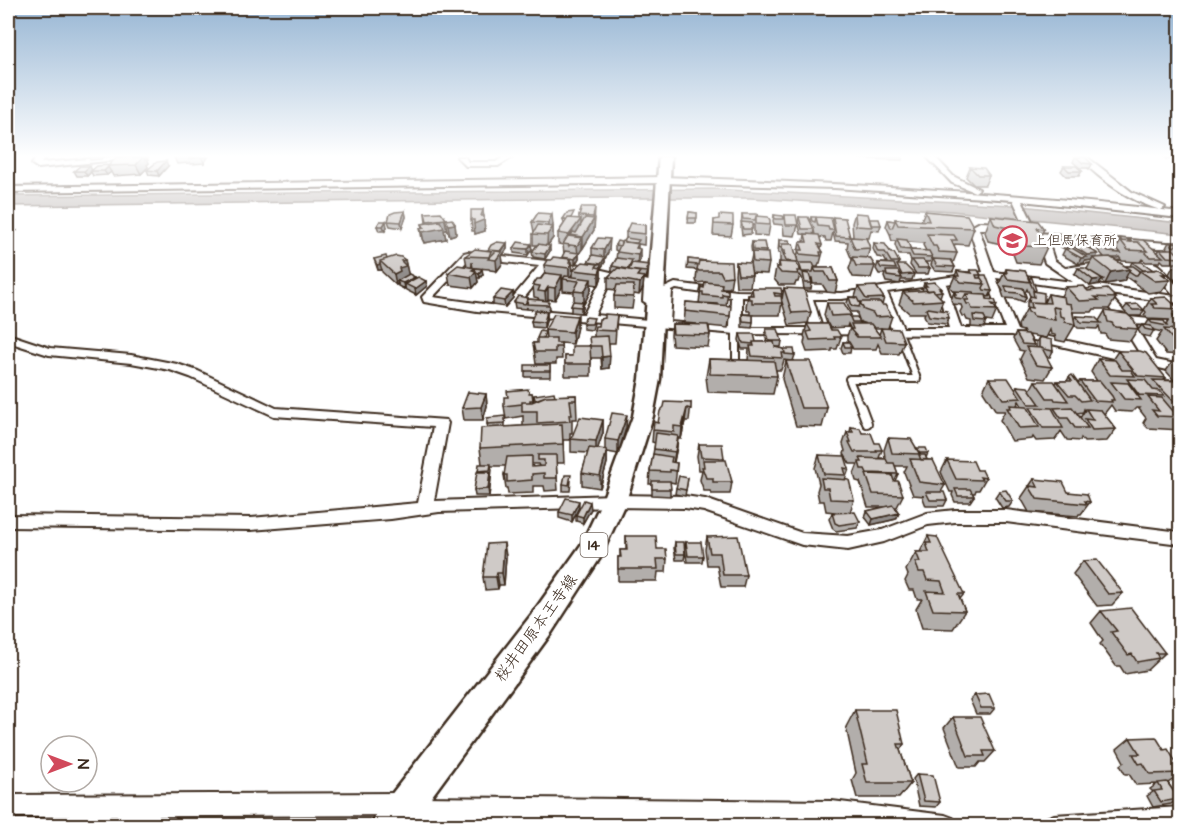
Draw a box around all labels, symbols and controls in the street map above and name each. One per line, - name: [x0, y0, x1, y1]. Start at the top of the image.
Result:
- school or university icon: 上但馬保育所: [996, 225, 1028, 257]
- place label: 上但馬保育所: [1033, 231, 1117, 251]
- road number: 14: [580, 533, 608, 557]
- street label: 桜井田原本王寺線: [489, 570, 583, 686]
- north arrow: [39, 734, 99, 794]
- text: N: [72, 759, 94, 769]

